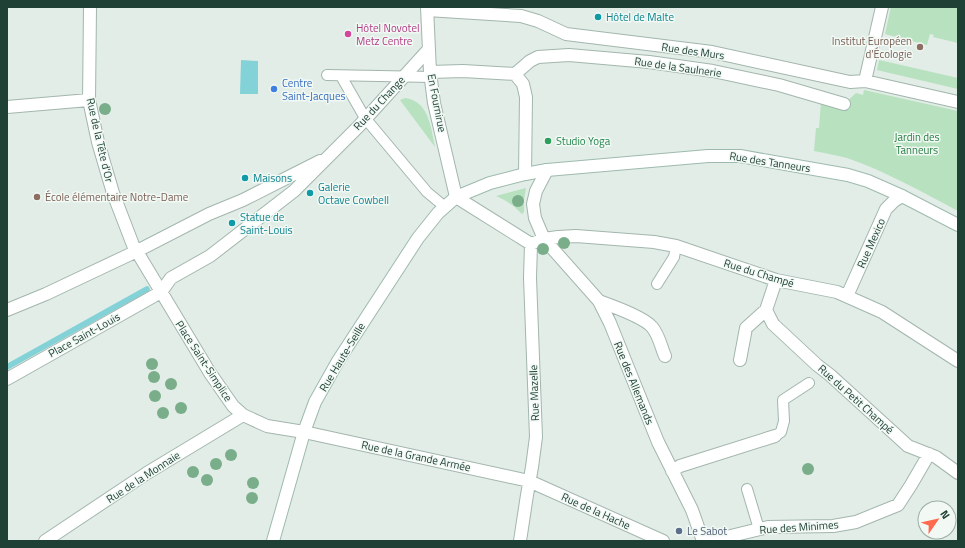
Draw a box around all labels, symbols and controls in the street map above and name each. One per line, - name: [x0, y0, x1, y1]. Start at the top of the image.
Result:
- place label: Hôtel de Malte: [606, 9, 674, 25]
- marker: Hôtel de Malte: [593, 12, 603, 22]
- place label: Hôtel Novotel Metz Centre: [356, 20, 420, 49]
- marker: Hôtel Novotel Metz Centre: [343, 29, 353, 39]
- place label: Institut Européen d'Écologie: [832, 33, 912, 62]
- street label: Rue des Murs: [660, 39, 726, 63]
- marker: Institut Européen d'Écologie: [915, 42, 925, 52]
- street label: Rue de la Saulnerie: [633, 53, 723, 81]
- street label: Rue du Change: [350, 72, 409, 134]
- street label: En Fournirue: [424, 73, 451, 134]
- place label: Centre Saint-Jacques: [282, 75, 346, 104]
- marker: Centre Saint-Jacques: [269, 84, 279, 94]
- street label: Rue de la Tête d'Or: [83, 96, 118, 184]
- park label: Jardin des Tanneurs: [894, 129, 940, 158]
- place label: Studio Yoga: [556, 133, 611, 149]
- marker: Studio Yoga: [543, 136, 553, 146]
- street label: Rue des Tanneurs: [728, 148, 812, 176]
- place label: Maisons: [253, 170, 292, 186]
- marker: Maisons: [240, 173, 250, 183]
- place label: Galerie Octave Cowbell: [318, 179, 389, 208]
- marker: Galerie Octave Cowbell: [305, 188, 315, 198]
- place label: École élémentaire Notre-Dame: [45, 189, 189, 205]
- marker: École élémentaire Notre-Dame: [32, 192, 42, 202]
- place label: Statue de Saint-Louis: [240, 209, 293, 238]
- street label: Rue Mexico: [853, 215, 889, 271]
- marker: Statue de Saint-Louis: [227, 218, 237, 228]
- street label: Rue du Champé: [722, 255, 796, 291]
- street label: Place Saint-Louis: [45, 309, 123, 361]
- street label: Place Saint-Simplice: [172, 317, 236, 405]
- street label: Rue Haute-Seille: [315, 319, 369, 394]
- street label: Rue des Allemands: [610, 339, 658, 427]
- street label: Rue du Petit Champé: [815, 361, 898, 438]
- street label: Rue Mazelle: [525, 364, 543, 422]
- street label: Rue de la Grande Armée: [360, 437, 473, 475]
- street label: Rue de la Monnaie: [103, 447, 183, 507]
- street label: Rue de la Hache: [559, 489, 633, 534]
- north arrow: [917, 500, 957, 540]
- text: N: [937, 507, 954, 522]
- street label: Rue des Minimes: [759, 516, 839, 538]
- place label: Le Sabot: [687, 523, 727, 539]
- marker: Le Sabot: [674, 526, 684, 536]

